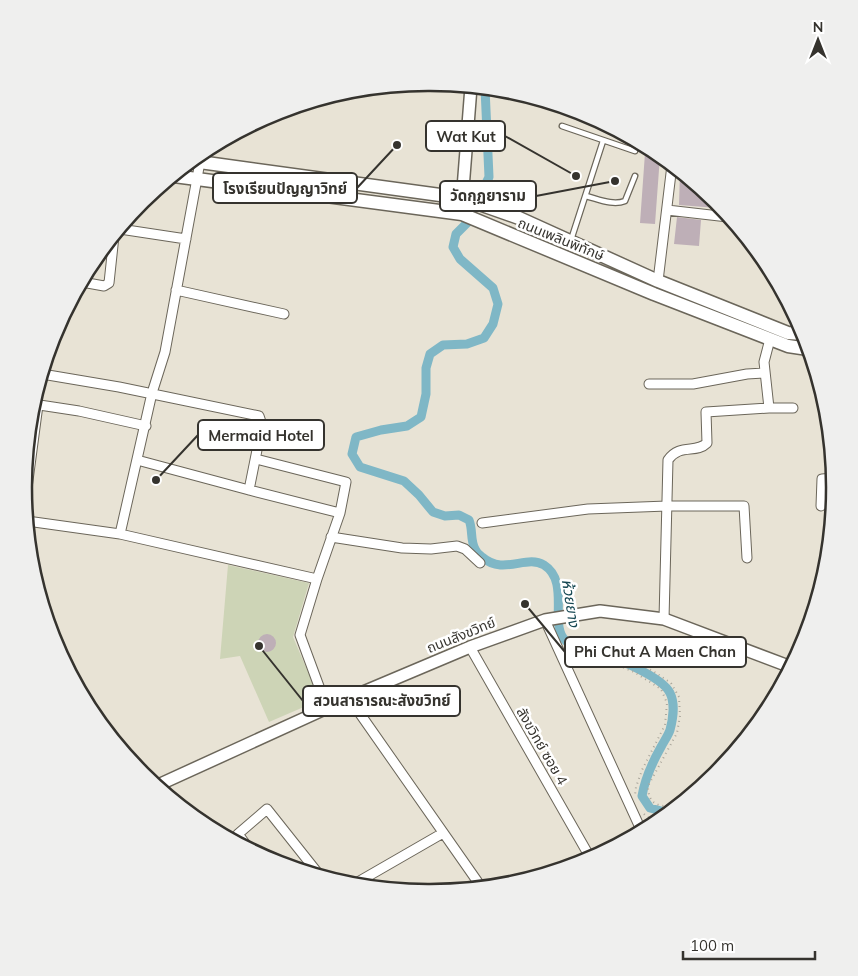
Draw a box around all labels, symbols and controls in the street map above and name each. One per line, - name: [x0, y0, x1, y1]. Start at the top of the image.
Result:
- north arrow: [793, 15, 843, 65]
- text: N: [813, 18, 823, 36]
- callout: Wat Kut: [426, 121, 505, 151]
- text: Wat Kut: [436, 127, 496, 146]
- callout: โรงเรียนปัญญาวิทย์: [213, 173, 357, 203]
- text: โรงเรียนปัญญาวิทย์: [223, 179, 347, 198]
- callout: วัดกุฏยาราม: [440, 181, 536, 211]
- text: วัดกุฏยาราม: [450, 186, 526, 205]
- street label: ถนนเพลินพิทักษ์: [515, 214, 607, 264]
- callout: Mermaid Hotel: [198, 420, 324, 450]
- text: Mermaid Hotel: [208, 426, 314, 445]
- water label: ห้วยยาง: [558, 578, 584, 629]
- street label: ถนนสังขวิทย์: [424, 613, 498, 657]
- callout: Phi Chut A Maen Chan: [565, 637, 746, 667]
- text: Phi Chut A Maen Chan: [574, 642, 736, 661]
- callout: สวนสาธารณะสังขวิทย์: [303, 686, 460, 716]
- text: สวนสาธารณะสังขวิทย์: [313, 691, 451, 710]
- street label: สังขวิทย์ ซอย 4: [513, 704, 572, 789]
- scale bar: [683, 928, 816, 960]
- text: 100 m: [690, 936, 734, 955]

